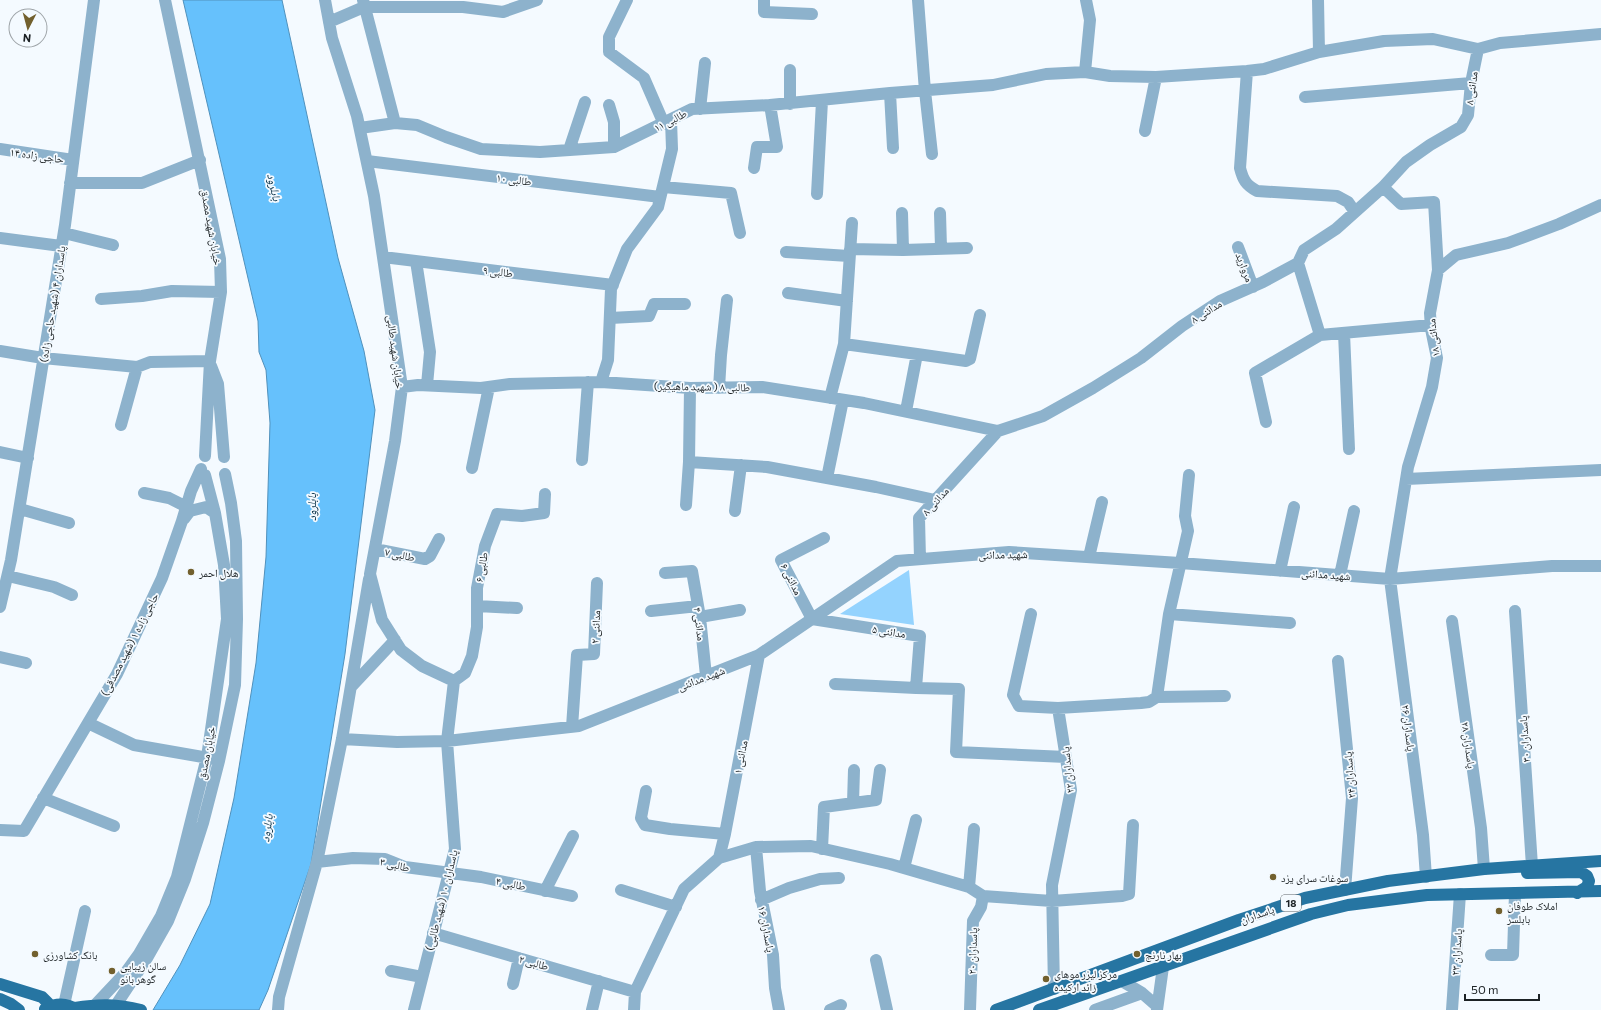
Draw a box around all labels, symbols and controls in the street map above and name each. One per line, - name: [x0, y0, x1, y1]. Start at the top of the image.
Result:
- north arrow: [8, 8, 48, 48]
- text: N: [22, 32, 32, 45]
- street label: مدائنی ۸: [1462, 70, 1481, 106]
- street label: طالبی ۱۱: [651, 106, 689, 135]
- street label: حاجی زاده ۱۴: [9, 145, 65, 166]
- street label: طالبی ۱۰: [496, 170, 532, 189]
- water label: بابلرود: [264, 172, 285, 203]
- street label: خیابان شهید مصدق: [198, 188, 225, 266]
- street label: پاسداران ۴ (شهید حاجی زاده): [36, 245, 69, 363]
- street label: مروارید: [1233, 250, 1257, 284]
- street label: طالبی ۹: [482, 263, 514, 280]
- street label: مدائنی ۸: [1188, 297, 1224, 326]
- street label: خیابان شهید طالبی: [384, 315, 407, 390]
- street label: مدائنی ۱۸: [1424, 318, 1443, 358]
- street label: طالبی ۸ ( شهید ماهیگیر): [654, 379, 750, 394]
- street label: مدائنی ۸: [919, 484, 952, 519]
- water label: بابلرود: [304, 492, 319, 521]
- street label: طالبی ۷: [384, 545, 416, 564]
- street label: شهید مدائنی: [978, 547, 1028, 562]
- street label: طالبی ۶: [472, 551, 491, 583]
- street label: مدائنی ۶: [778, 561, 805, 597]
- place label: هلال احمر: [198, 566, 239, 580]
- street label: شهید مدائنی: [1301, 566, 1351, 583]
- marker: هلال احمر: [186, 567, 196, 577]
- street label: حاجی زاده ۱ (شهید مصدقی): [97, 590, 161, 698]
- street label: مدائنی ۴: [691, 606, 709, 642]
- street label: مدائنی ۲: [588, 610, 603, 644]
- street label: مدائنی ۵: [871, 622, 907, 641]
- street label: شهید مدائنی: [676, 663, 727, 694]
- street label: پاسداران ۲۶: [1399, 704, 1418, 752]
- street label: پاسداران ۳۰: [1516, 715, 1533, 763]
- street label: پاسداران ۲۸: [1458, 721, 1479, 770]
- street label: خیابان مصدق: [194, 725, 219, 781]
- street label: مدائنی ۱: [730, 739, 751, 775]
- street label: پاسداران ۲۲: [1058, 746, 1077, 794]
- street label: پاسداران ۲۴: [1340, 751, 1359, 799]
- water label: بابلرود: [257, 812, 276, 843]
- street label: پاسداران ۱۰ (شهید طالبی): [422, 848, 461, 952]
- street label: طالبی ۳: [379, 854, 411, 875]
- place label: سوغات سرای یزد: [1281, 871, 1348, 885]
- marker: سوغات سرای یزد: [1268, 872, 1278, 882]
- street label: طالبی ۴: [495, 874, 527, 893]
- road number: 18: [1281, 895, 1301, 911]
- place label: املاک طوفان بابلسر: [1506, 899, 1558, 925]
- street label: پاسداران: [1238, 902, 1276, 927]
- street label: پاسداران ۱۶: [755, 905, 778, 954]
- marker: املاک طوفان بابلسر: [1494, 906, 1504, 916]
- street label: پاسداران ۲۰: [965, 927, 980, 975]
- street label: پاسداران ۲۳: [1448, 928, 1465, 976]
- place label: بانک کشاورزی: [43, 948, 98, 962]
- place label: بهار نارنج: [1145, 948, 1182, 962]
- marker: بانک کشاورزی: [30, 949, 40, 959]
- marker: بهار نارنج: [1132, 949, 1142, 959]
- street label: طالبی ۲: [517, 952, 550, 973]
- place label: سالن زیبایی گوهر بانو: [120, 959, 166, 985]
- marker: سالن زیبایی گوهر بانو: [107, 966, 117, 976]
- place label: مرکز لیزر موهای زائد ارکیده: [1054, 967, 1117, 993]
- marker: مرکز لیزر موهای زائد ارکیده: [1041, 974, 1051, 984]
- scale bar: [1465, 976, 1539, 1002]
- text: 50 m: [1471, 982, 1499, 996]

